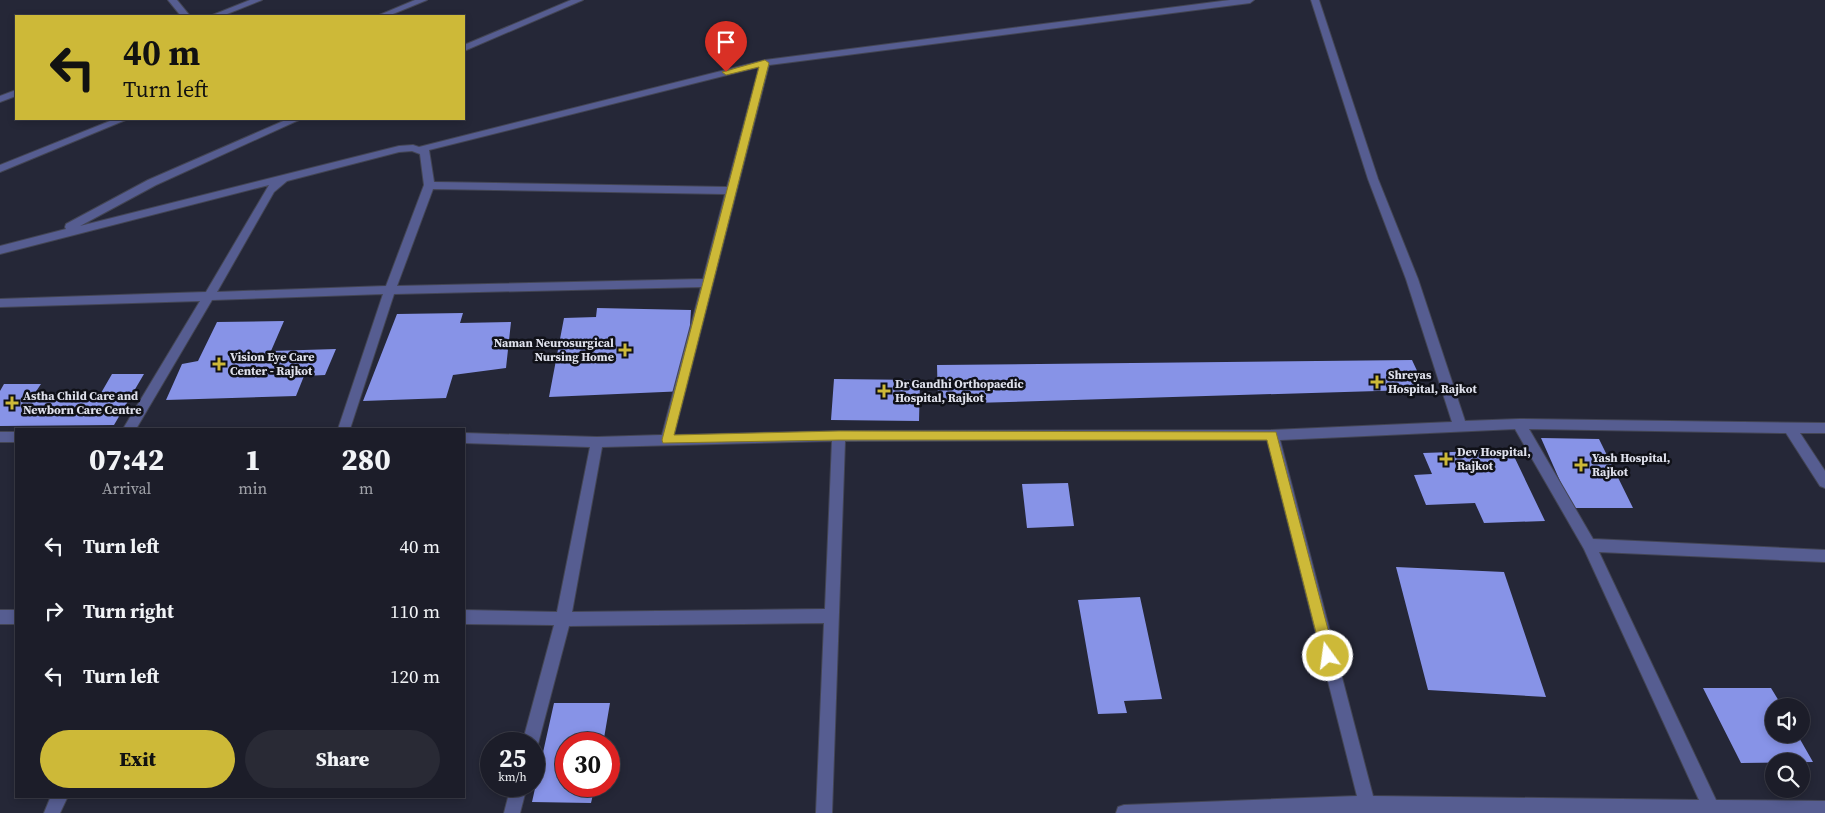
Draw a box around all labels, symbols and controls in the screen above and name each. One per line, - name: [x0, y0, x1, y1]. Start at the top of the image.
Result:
- pin: [705, 21, 747, 72]
- icon: arrive: [712, 28, 740, 56]
- text: 40 m: [123, 29, 200, 77]
- icon: left: [40, 35, 105, 100]
- text: Turn left: [123, 74, 208, 104]
- place label: Naman Neurosurgical Nursing Home: [494, 335, 614, 365]
- marker: Naman Neurosurgical Nursing Home: [618, 343, 632, 357]
- place label: Vision Eye Care Center - Rajkot: [230, 349, 314, 379]
- marker: Vision Eye Care Center - Rajkot: [212, 357, 226, 371]
- place label: Shreyas Hospital, Rajkot: [1388, 367, 1477, 397]
- marker: Shreyas Hospital, Rajkot: [1370, 375, 1384, 389]
- place label: Dr Gandhi Orthopaedic Hospital, Rajkot: [895, 376, 1024, 406]
- marker: Dr Gandhi Orthopaedic Hospital, Rajkot: [877, 384, 891, 398]
- place label: Astha Child Care and Newborn Care Centre: [23, 388, 141, 418]
- marker: Astha Child Care and Newborn Care Centre: [5, 396, 19, 410]
- text: 07:42: [89, 439, 164, 480]
- text: 1: [244, 439, 261, 480]
- text: 280: [341, 439, 391, 480]
- place label: Dev Hospital, Rajkot: [1457, 444, 1531, 474]
- place label: Yash Hospital, Rajkot: [1592, 450, 1670, 480]
- marker: Dev Hospital, Rajkot: [1439, 452, 1453, 466]
- marker: Yash Hospital, Rajkot: [1574, 458, 1588, 472]
- text: Arrival: [102, 477, 151, 499]
- text: min: [238, 477, 267, 499]
- text: m: [359, 477, 373, 499]
- icon: left: [40, 532, 68, 560]
- text: Turn left: [83, 533, 159, 559]
- text: 40 m: [399, 533, 440, 559]
- icon: right: [40, 597, 68, 625]
- text: Turn right: [83, 598, 174, 624]
- text: 110 m: [390, 598, 440, 624]
- position arrow: [1301, 629, 1353, 681]
- icon: left: [40, 662, 68, 690]
- text: Turn left: [83, 663, 159, 689]
- text: 120 m: [390, 663, 440, 689]
- map controls: [1765, 698, 1810, 798]
- button: sound: [1765, 698, 1810, 743]
- button: Exit: [40, 730, 235, 788]
- button: Share: [245, 730, 440, 788]
- speed limit sign: 30: [555, 732, 620, 797]
- text: 25: [499, 741, 526, 775]
- button: search: [1765, 753, 1810, 798]
- text: km/h: [498, 769, 527, 785]

